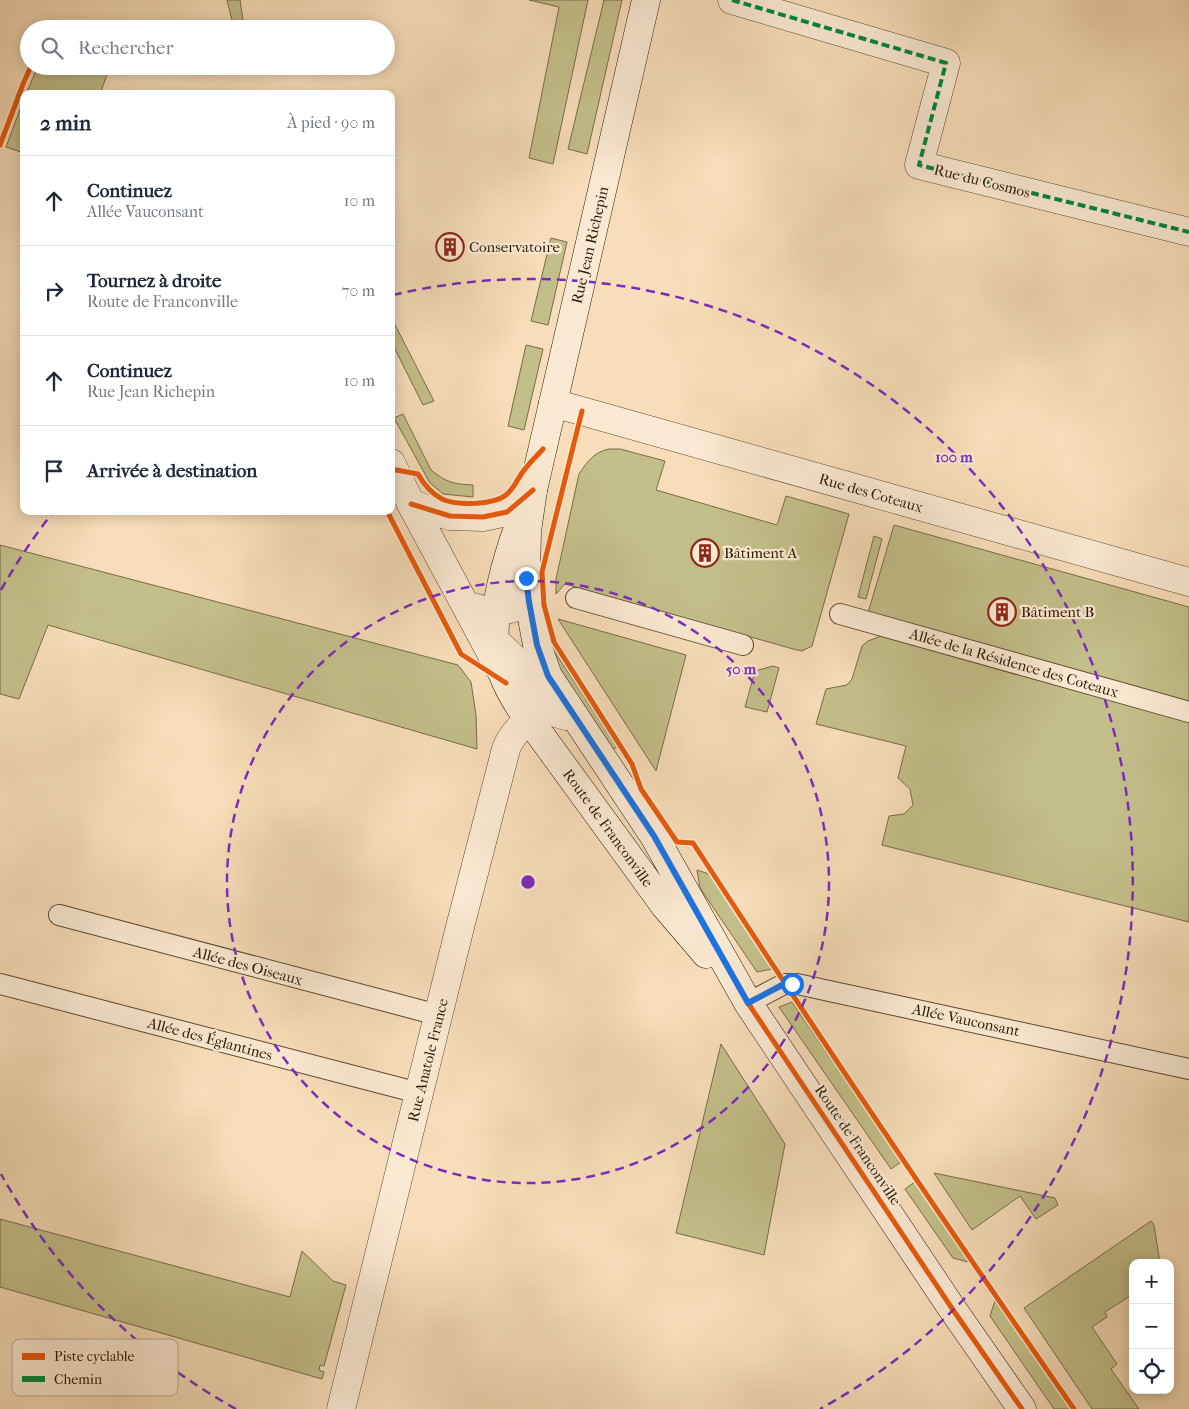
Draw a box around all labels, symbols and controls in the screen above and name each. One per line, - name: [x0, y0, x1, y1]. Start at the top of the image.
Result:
- search box: [20, 20, 395, 75]
- icon: search: [38, 34, 66, 62]
- text: Rechercher: [78, 37, 174, 59]
- text: 2 min: [40, 111, 91, 135]
- text: À pied · 90 m: [287, 113, 375, 132]
- street label: Rue du Cosmos: [932, 160, 1032, 202]
- text: Continuez: [87, 180, 172, 202]
- street label: Rue Jean Richepin: [568, 184, 612, 306]
- icon: ahead: [40, 187, 68, 215]
- text: 10 m: [344, 191, 375, 210]
- text: Allée Vauconsant: [87, 202, 204, 221]
- building icon: Conservatoire: [435, 232, 465, 262]
- place label: Conservatoire: [469, 238, 561, 256]
- text: Tournez à droite: [87, 270, 221, 292]
- icon: right: [40, 277, 68, 305]
- text: 70 m: [342, 281, 375, 300]
- text: Route de Franconville: [87, 292, 238, 311]
- text: Continuez: [87, 360, 172, 382]
- icon: ahead: [40, 367, 68, 395]
- text: 10 m: [344, 371, 375, 390]
- text: Rue Jean Richepin: [87, 382, 215, 401]
- text: 100 m: [935, 448, 973, 466]
- icon: arrive: [40, 457, 68, 485]
- text: Arrivée à destination: [87, 460, 257, 482]
- street label: Rue des Coteaux: [817, 470, 925, 517]
- building icon: Bâtiment A: [690, 538, 720, 568]
- place label: Bâtiment A: [724, 544, 797, 562]
- route end: [515, 567, 538, 590]
- building icon: Bâtiment B: [987, 597, 1017, 627]
- place label: Bâtiment B: [1021, 603, 1094, 621]
- street label: Allée de la Résidence des Coteaux: [907, 624, 1121, 702]
- text: 50 m: [726, 660, 757, 678]
- street label: Route de Franconville: [559, 765, 657, 891]
- centre of rings: [519, 873, 537, 891]
- street label: Allée des Oiseaux: [190, 942, 305, 989]
- route start: [781, 973, 804, 996]
- street label: Rue Anatole France: [404, 996, 452, 1124]
- street label: Allée Vauconsant: [910, 1000, 1022, 1040]
- street label: Allée des Églantines: [145, 1013, 275, 1064]
- street label: Route de Franconville: [811, 1081, 905, 1209]
- map controls: [1129, 1259, 1174, 1394]
- button: +: [1129, 1259, 1174, 1304]
- button: −: [1129, 1304, 1174, 1349]
- legend: [12, 1339, 178, 1396]
- text: Piste cyclable: [54, 1348, 134, 1365]
- button: locate: [1129, 1349, 1174, 1394]
- text: Chemin: [54, 1371, 102, 1388]

